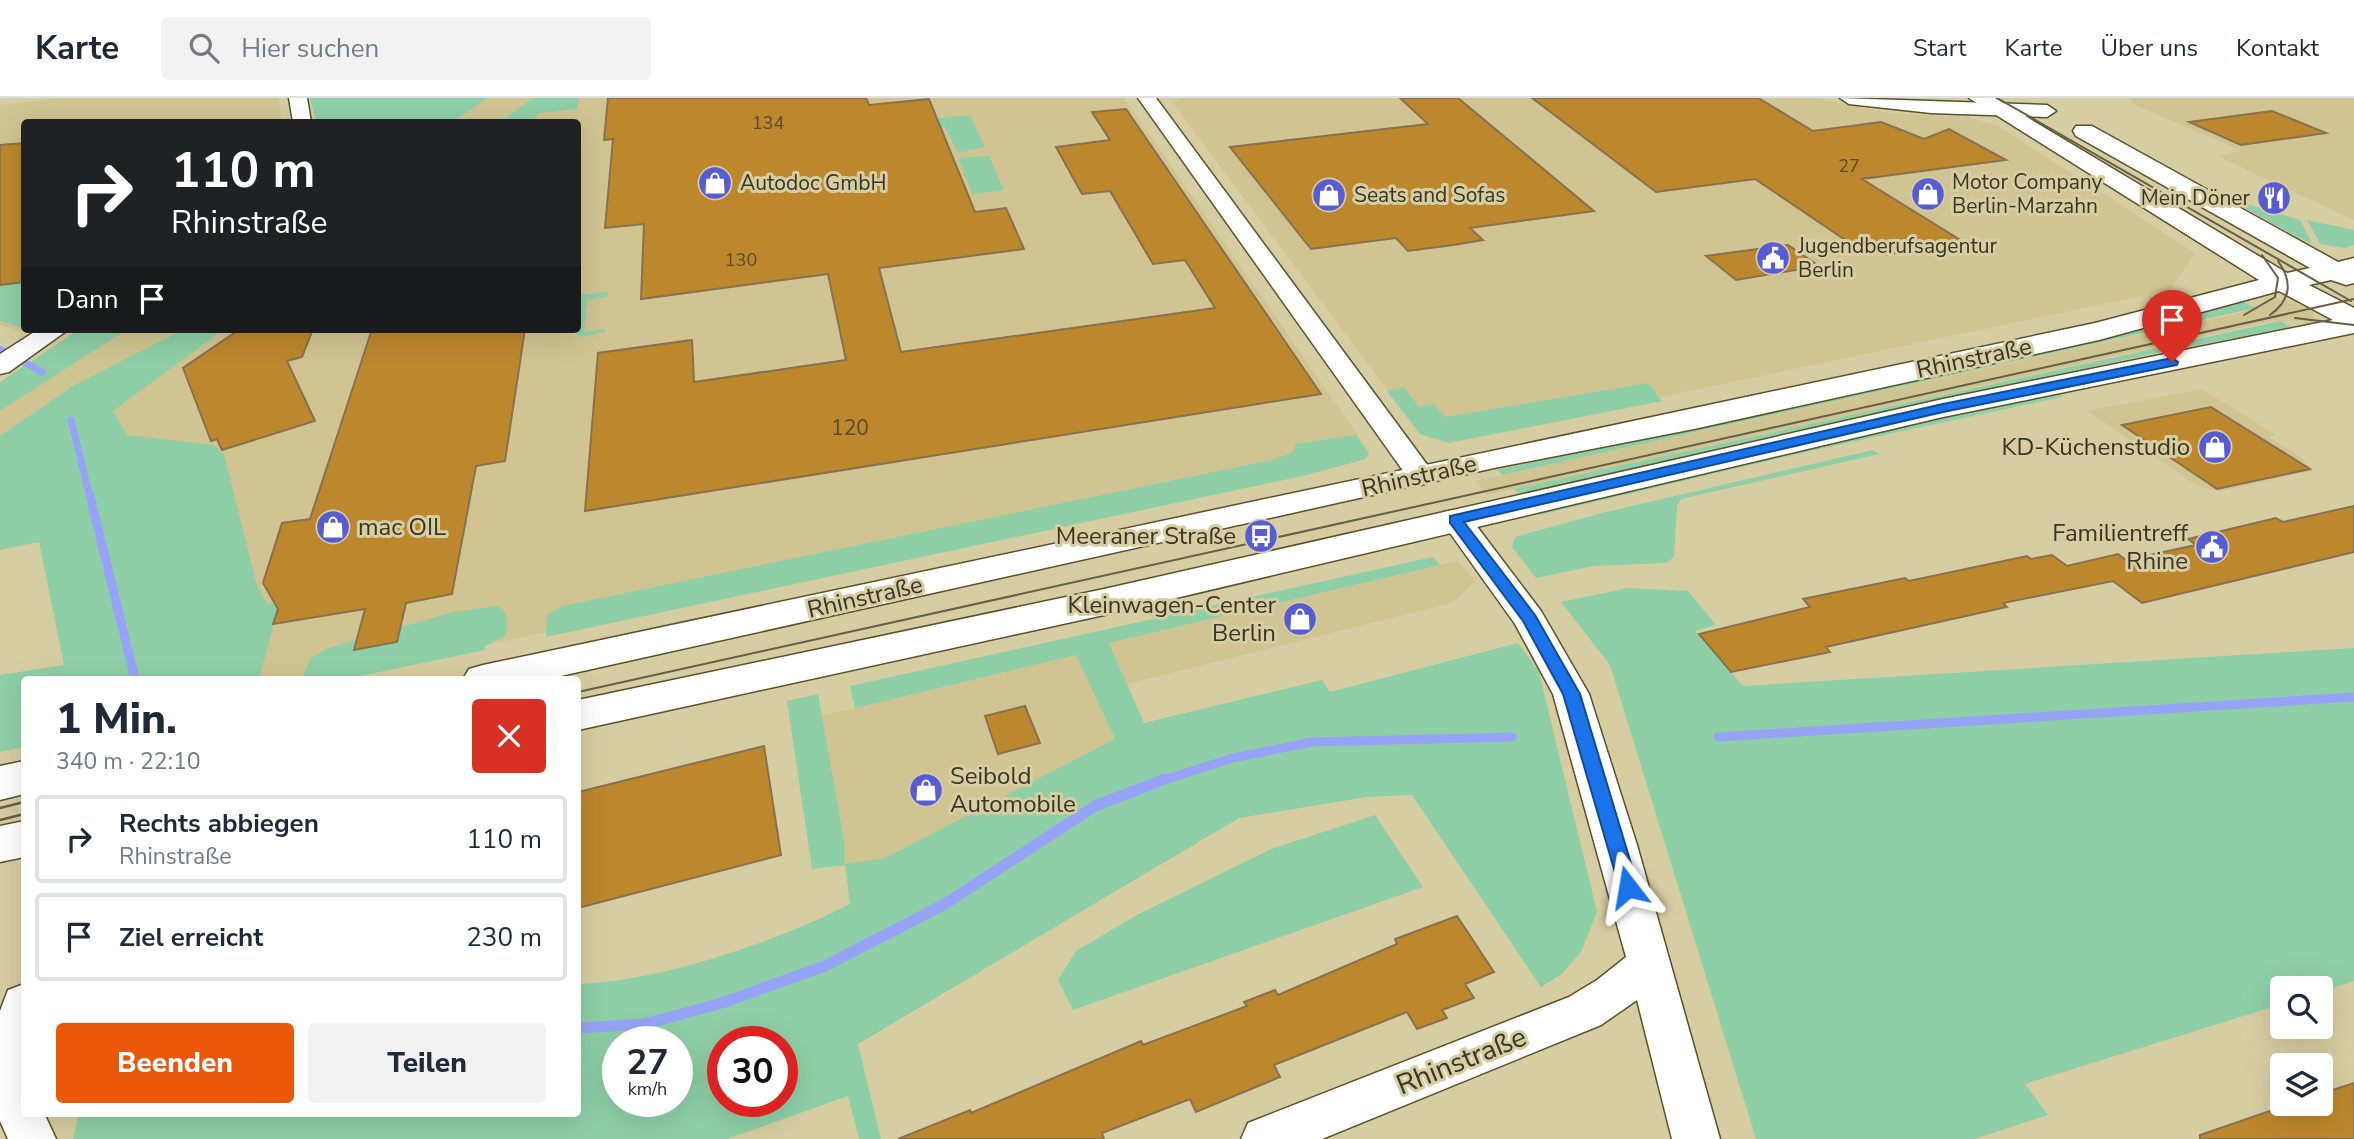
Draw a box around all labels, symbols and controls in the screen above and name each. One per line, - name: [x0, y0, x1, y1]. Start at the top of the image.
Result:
- search box: [161, 17, 651, 80]
- text: Karte: [35, 26, 119, 71]
- icon: search: [185, 29, 223, 67]
- text: Hier suchen: [241, 31, 379, 66]
- text: Start: [1913, 32, 1966, 64]
- text: Karte: [2004, 32, 2062, 64]
- text: Über uns: [2100, 32, 2198, 64]
- text: Kontakt: [2236, 32, 2319, 64]
- house number: 134: [752, 111, 784, 135]
- text: 110 m: [171, 137, 315, 204]
- icon: right: [56, 147, 147, 238]
- house number: 27: [1838, 154, 1860, 178]
- shop icon: Autodoc GmbH: [696, 164, 734, 202]
- place label: Motor Company Berlin-Marzahn: [1952, 168, 2103, 220]
- place label: Autodoc GmbH: [740, 169, 887, 197]
- shop icon: Motor Company Berlin-Marzahn: [1909, 175, 1947, 213]
- shop icon: Seats and Sofas: [1310, 176, 1348, 214]
- restaurant icon: Mein Döner: [2255, 179, 2293, 217]
- place label: Seats and Sofas: [1354, 181, 1505, 209]
- place label: Mein Döner: [2141, 184, 2250, 212]
- text: Rhinstraße: [171, 201, 328, 244]
- place label: Jugendberufsagentur Berlin: [1797, 232, 1998, 284]
- public building icon: Jugendberufsagentur Berlin: [1754, 239, 1792, 277]
- house number: 130: [725, 248, 757, 272]
- icon: arrive: [133, 280, 171, 318]
- text: Dann: [56, 282, 119, 317]
- pin: [2142, 290, 2202, 362]
- icon: arrive: [2153, 301, 2191, 339]
- street label: Rhinstraße: [1913, 330, 2035, 386]
- house number: 120: [831, 414, 869, 442]
- shop icon: KD-Küchenstudio: [2196, 428, 2234, 466]
- place label: KD-Küchenstudio: [2001, 431, 2190, 463]
- street label: Rhinstraße: [1358, 447, 1480, 505]
- shop icon: mac OIL: [314, 508, 352, 546]
- place label: mac OIL: [358, 511, 446, 543]
- bus stop icon: Meeraner Straße: [1242, 517, 1280, 555]
- place label: Familientreff Rhine: [2052, 517, 2189, 577]
- place label: Meeraner Straße: [1056, 520, 1236, 552]
- public building icon: Familientreff Rhine: [2193, 528, 2231, 566]
- street label: Rhinstraße: [804, 568, 926, 626]
- place label: Kleinwagen-Center Berlin: [1068, 589, 1276, 649]
- shop icon: Kleinwagen-Center Berlin: [1281, 600, 1319, 638]
- text: 1 Min.: [56, 691, 177, 748]
- button: close: [472, 699, 546, 773]
- text: 340 m · 22:10: [56, 746, 201, 777]
- place label: Seibold Automobile: [950, 760, 1076, 820]
- shop icon: Seibold Automobile: [907, 771, 945, 809]
- text: Rechts abbiegen: [119, 806, 319, 841]
- icon: right: [60, 820, 98, 858]
- text: 110 m: [466, 822, 542, 857]
- text: Rhinstraße: [119, 841, 232, 872]
- position arrow: [1591, 850, 1665, 924]
- icon: arrive: [60, 918, 98, 956]
- text: Ziel erreicht: [119, 920, 263, 955]
- text: 230 m: [466, 920, 542, 955]
- map controls: [2270, 976, 2333, 1116]
- button: search: [2270, 976, 2333, 1039]
- street label: Rhinstraße: [1391, 1018, 1532, 1104]
- button: Beenden: [56, 1023, 294, 1103]
- button: Teilen: [308, 1023, 546, 1103]
- speed limit sign: 30: [707, 1026, 798, 1117]
- text: 27: [626, 1039, 669, 1086]
- button: layers: [2270, 1053, 2333, 1116]
- text: km/h: [628, 1077, 667, 1101]

